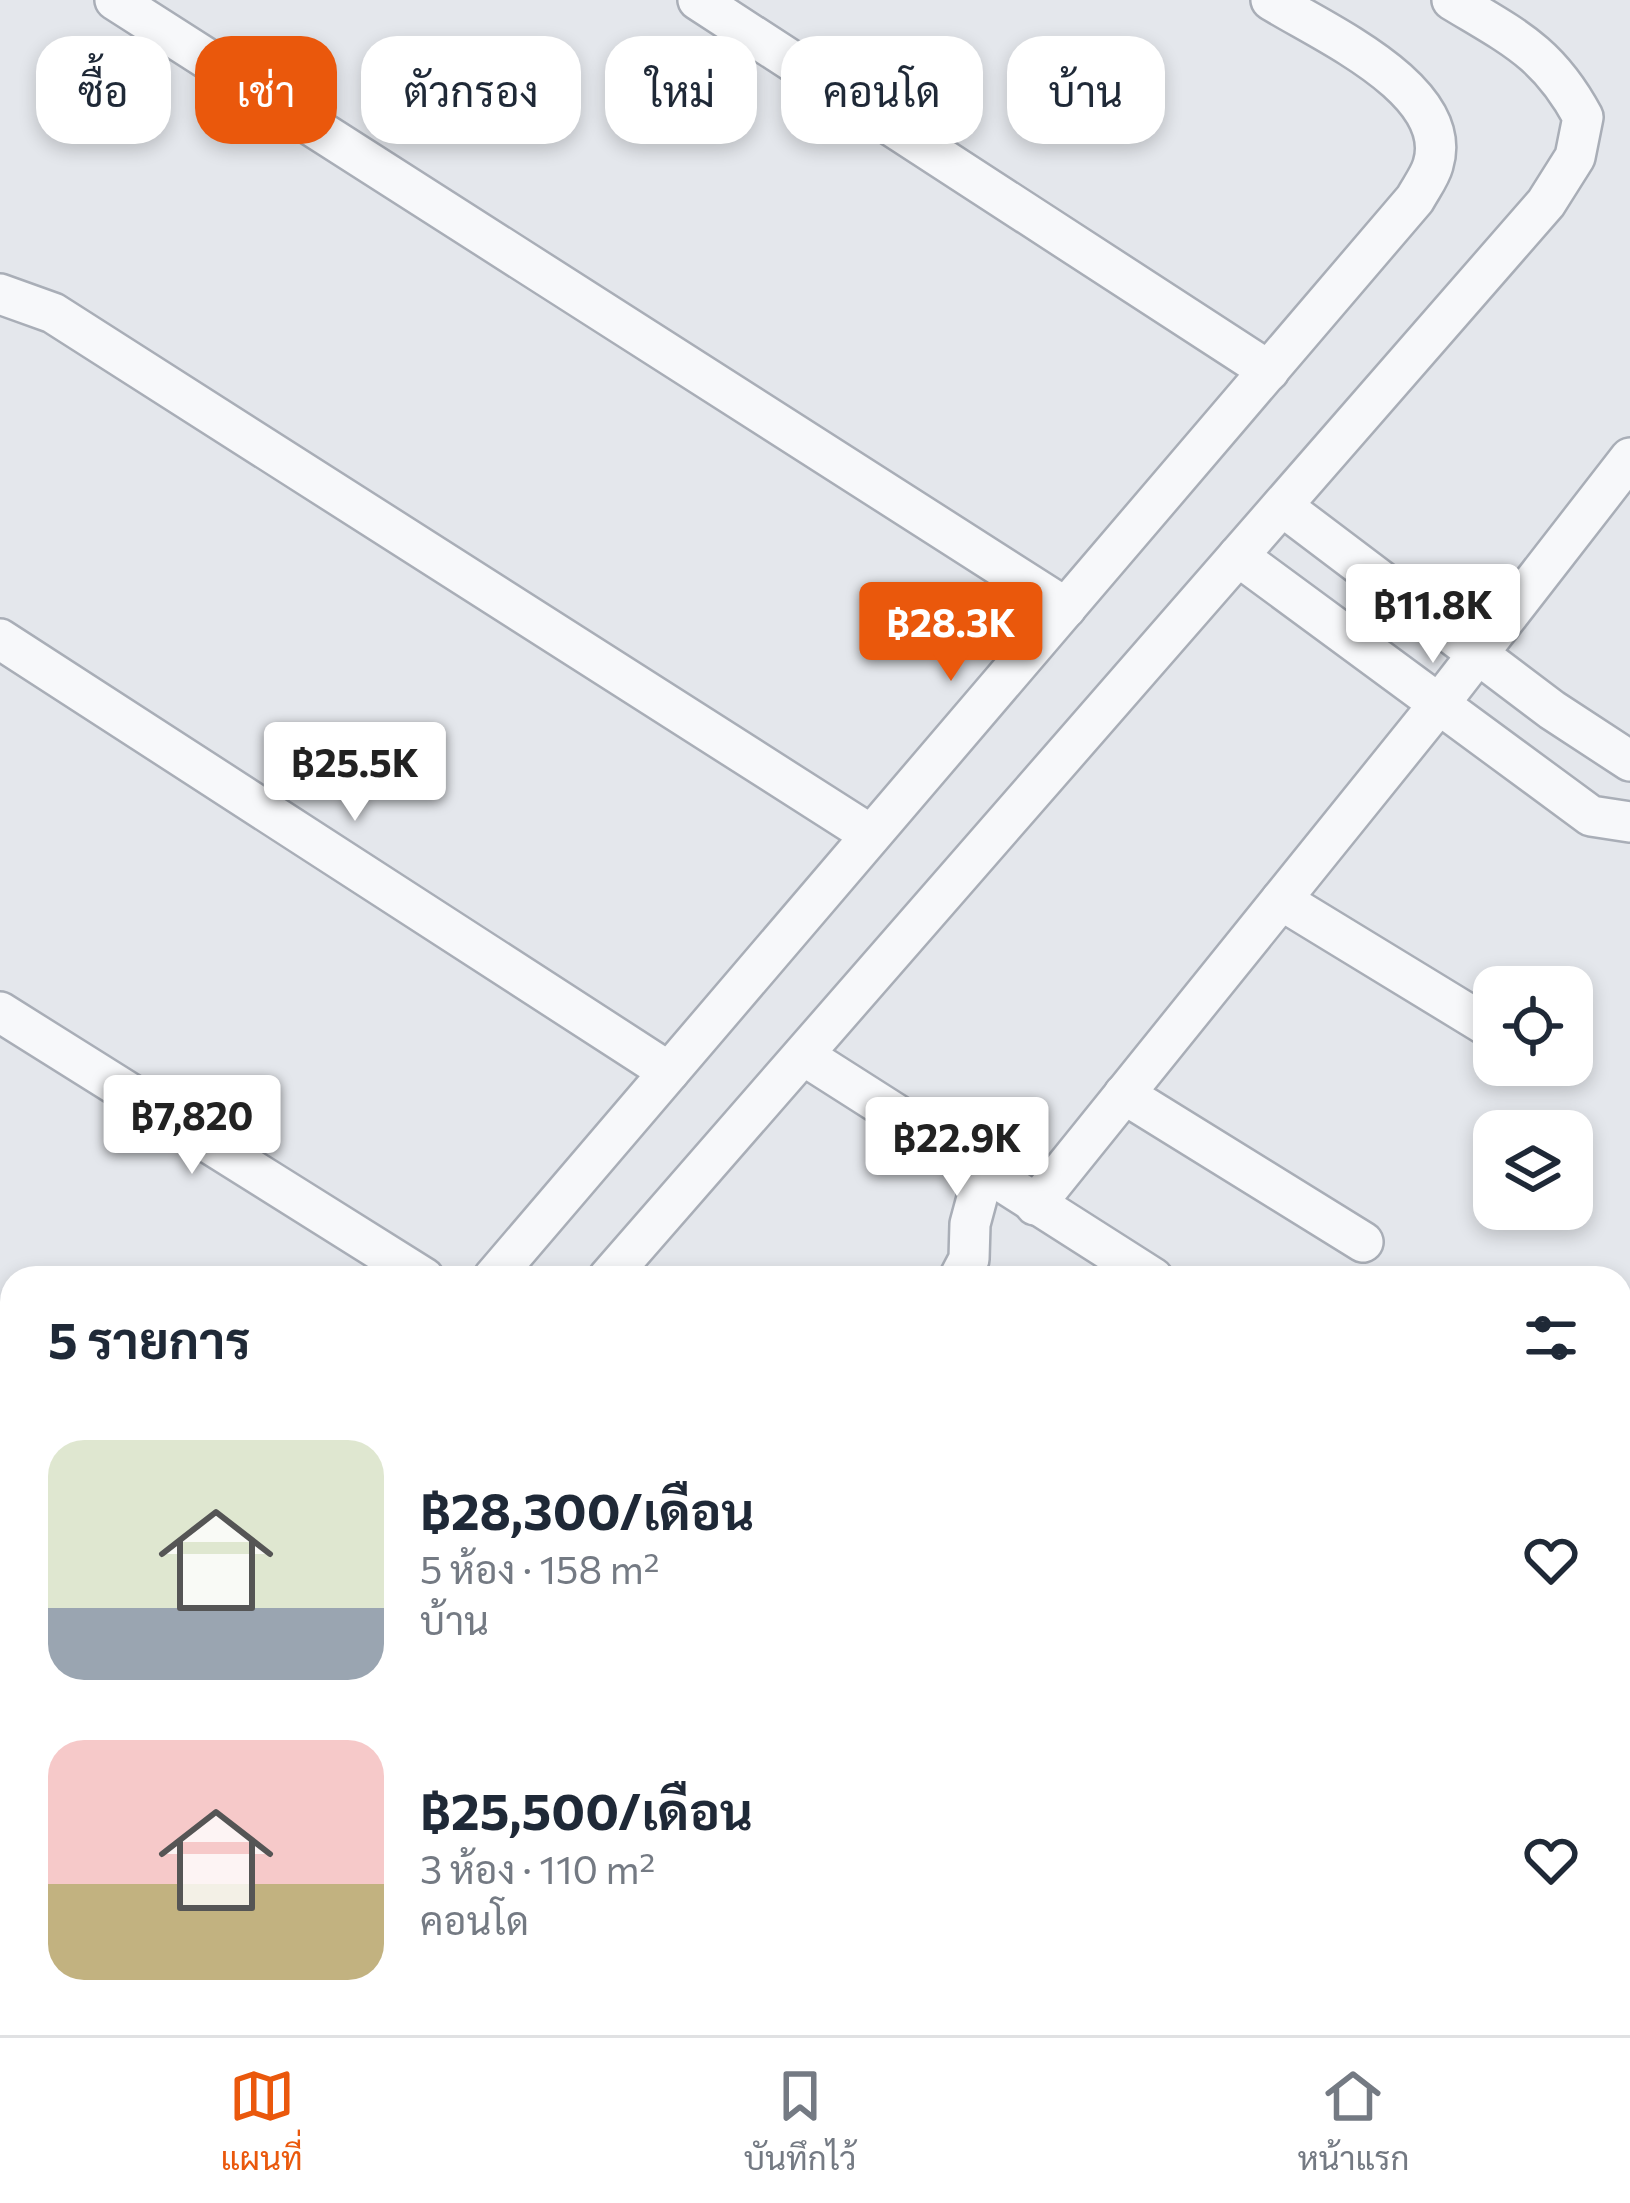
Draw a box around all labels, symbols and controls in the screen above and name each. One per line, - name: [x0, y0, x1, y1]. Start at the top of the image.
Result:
- chip: ซื้อ: [36, 36, 171, 144]
- chip: เช่า: [195, 36, 337, 144]
- chip: ตัวกรอง: [361, 36, 581, 144]
- chip: ใหม่: [605, 36, 757, 144]
- chip: คอนโด: [781, 36, 983, 144]
- chip: บ้าน: [1007, 36, 1165, 144]
- pin: ฿11.8K: [1335, 564, 1531, 666]
- text: ฿11.8K: [1373, 579, 1493, 627]
- pin: ฿28.3K: [853, 582, 1049, 684]
- text: ฿28.3K: [886, 597, 1016, 645]
- pin: ฿25.5K: [257, 722, 453, 824]
- text: ฿25.5K: [291, 737, 419, 785]
- map controls: [1473, 966, 1593, 1230]
- button: locate: [1473, 966, 1593, 1086]
- pin: ฿7,820: [94, 1075, 290, 1177]
- text: ฿7,820: [131, 1090, 253, 1138]
- pin: ฿22.9K: [859, 1097, 1055, 1199]
- button: layers: [1473, 1110, 1593, 1230]
- text: ฿22.9K: [893, 1112, 1021, 1160]
- icon: filters: [1518, 1305, 1584, 1371]
- text: 5 รายการ: [48, 1307, 251, 1370]
- text: ฿28,300/เดือน: [420, 1478, 754, 1541]
- icon: home: [144, 1488, 288, 1632]
- icon: heart: [1518, 1527, 1584, 1593]
- text: 5 ห้อง · 158 m²: [420, 1544, 659, 1592]
- text: บ้าน: [420, 1595, 489, 1643]
- text: ฿25,500/เดือน: [420, 1778, 753, 1841]
- icon: home: [144, 1788, 288, 1932]
- icon: heart: [1518, 1827, 1584, 1893]
- text: 3 ห้อง · 110 m²: [420, 1844, 655, 1892]
- text: คอนโด: [420, 1895, 529, 1943]
- tab: แผนที่: [220, 2063, 303, 2178]
- tab: บันทึกไว้: [744, 2063, 856, 2178]
- tab: หน้าแรก: [1297, 2063, 1410, 2178]

